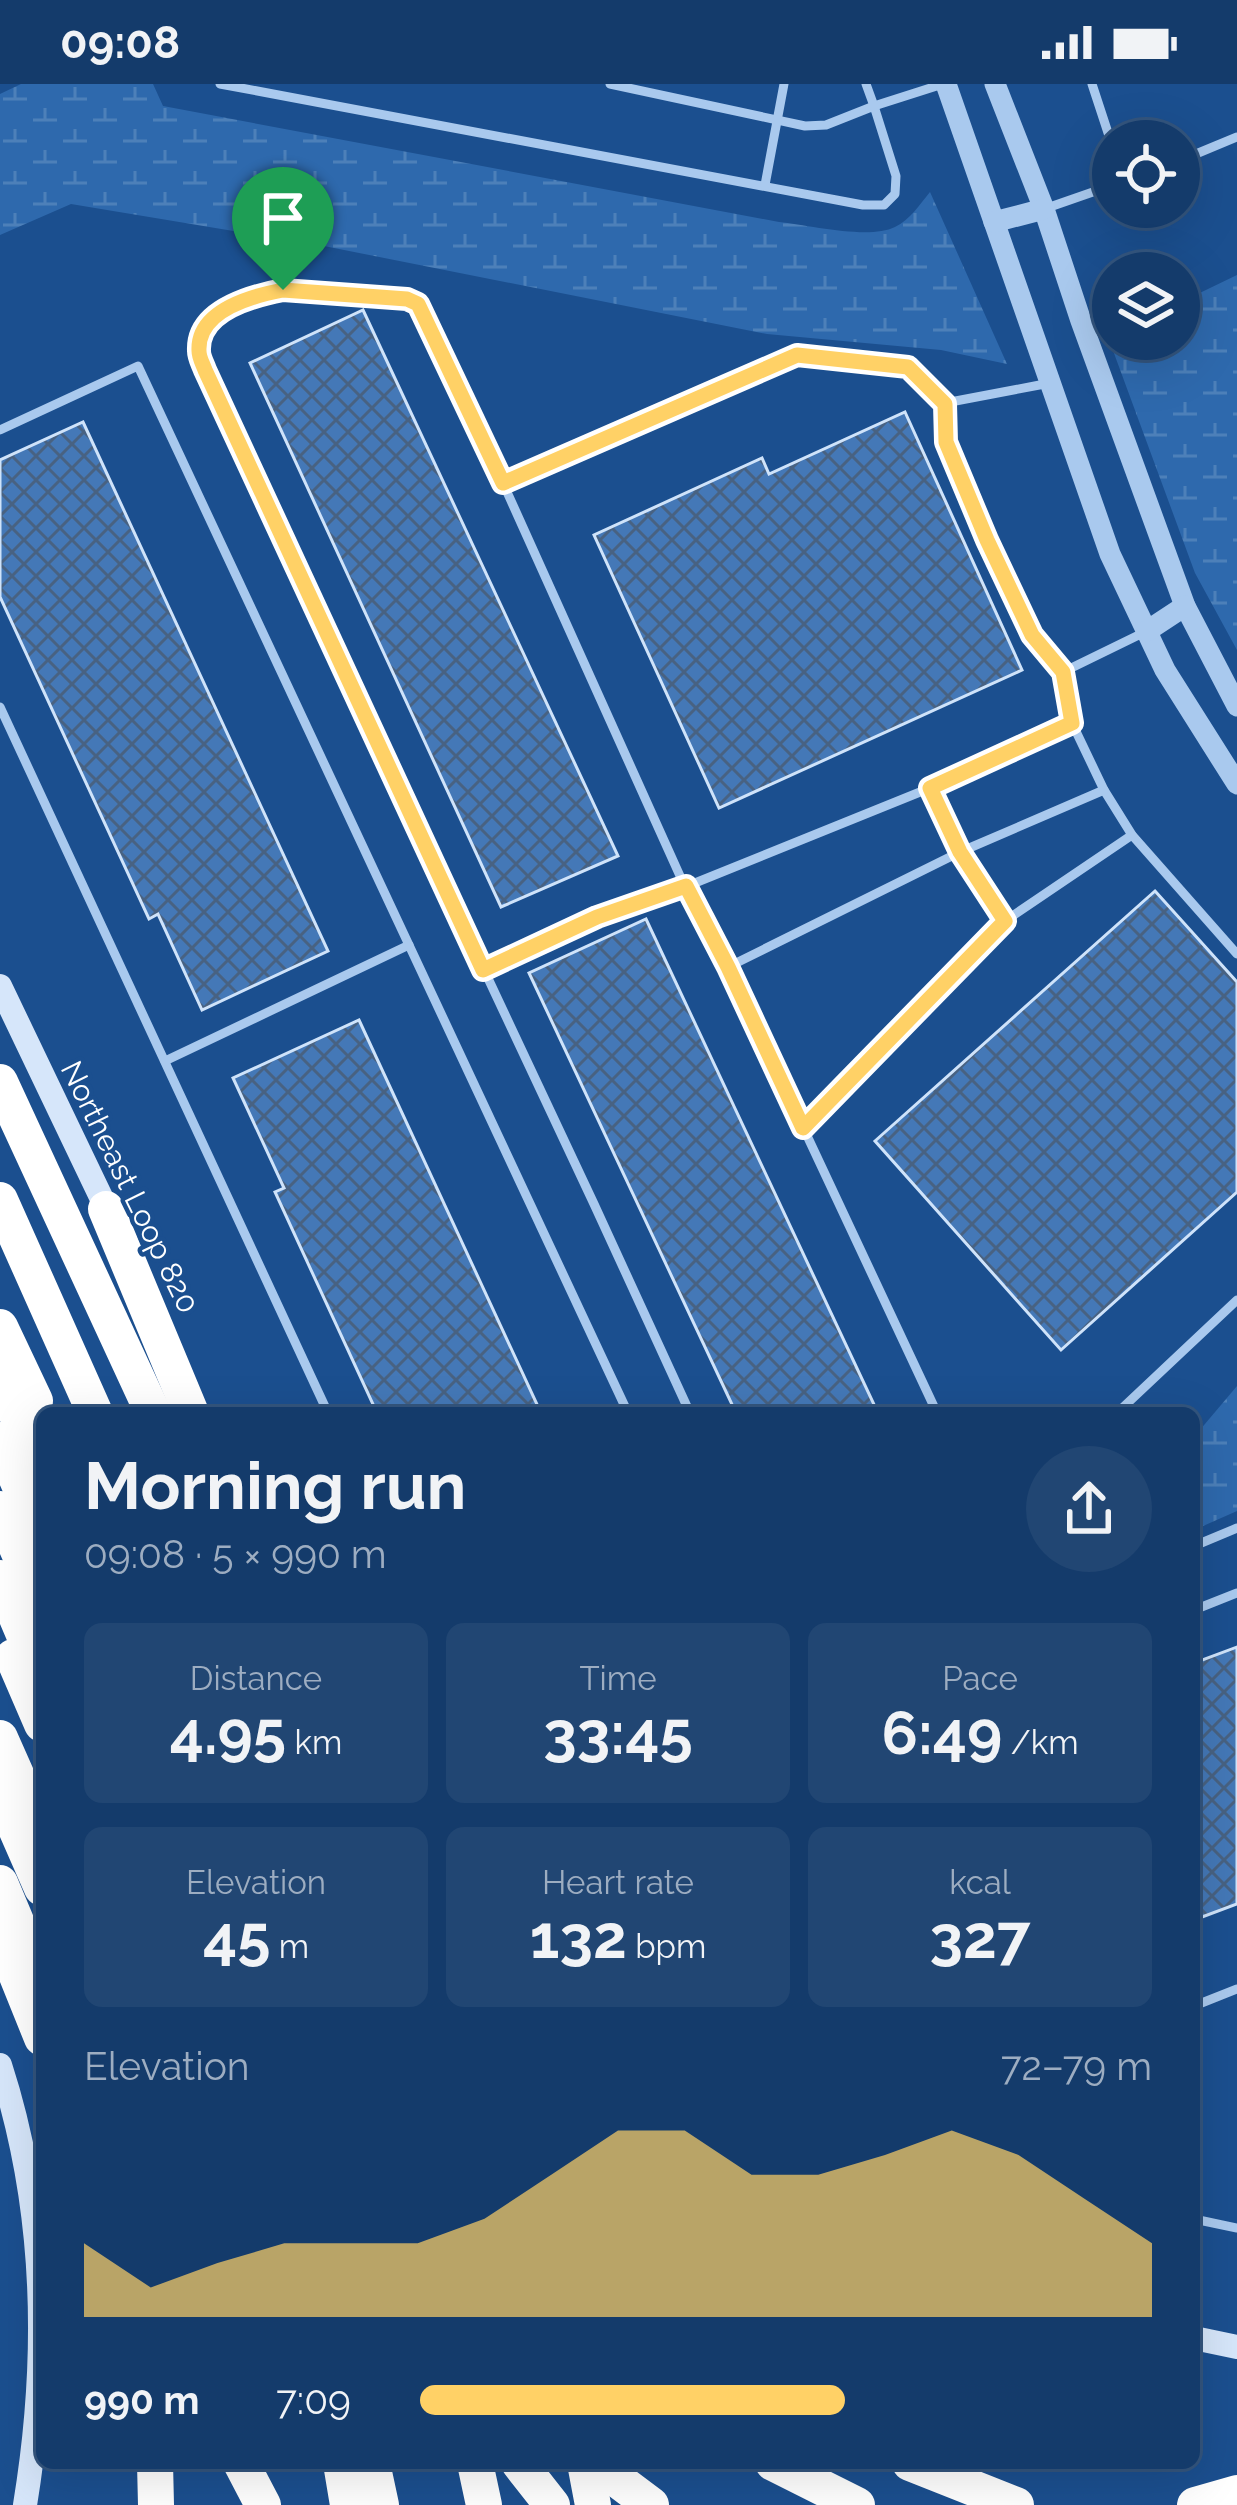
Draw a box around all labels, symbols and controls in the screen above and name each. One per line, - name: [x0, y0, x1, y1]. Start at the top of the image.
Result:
- text: 09:08: [60, 16, 180, 69]
- map controls: [1092, 120, 1200, 360]
- button: locate: [1092, 120, 1200, 228]
- pin: [232, 167, 334, 290]
- icon: arrive: [250, 185, 316, 251]
- button: layers: [1092, 252, 1200, 360]
- street label: Northeast Loop 820: [54, 1055, 206, 1319]
- button: share: [1026, 1446, 1152, 1572]
- text: Morning run: [84, 1447, 466, 1524]
- text: 09:08 · 5 × 990 m: [84, 1531, 387, 1577]
- text: Distance: [190, 1659, 322, 1698]
- text: Time: [579, 1659, 657, 1698]
- text: Pace: [942, 1659, 1018, 1698]
- text: 4.95: [170, 1698, 286, 1768]
- text: 33:45: [543, 1698, 693, 1768]
- text: 6:49: [881, 1698, 1002, 1768]
- text: km: [286, 1723, 342, 1762]
- text: /km: [1002, 1723, 1079, 1762]
- text: Elevation: [186, 1863, 326, 1902]
- text: Heart rate: [542, 1863, 694, 1902]
- text: kcal: [949, 1863, 1011, 1902]
- text: 45: [203, 1902, 270, 1972]
- text: 132: [530, 1902, 627, 1972]
- text: 327: [930, 1902, 1030, 1972]
- text: m: [270, 1927, 309, 1966]
- text: bpm: [627, 1927, 706, 1966]
- text: Elevation: [84, 2043, 250, 2089]
- text: 72–79 m: [1001, 2043, 1152, 2089]
- text: 990 m: [84, 2377, 200, 2423]
- text: 7:09: [276, 2377, 351, 2423]

